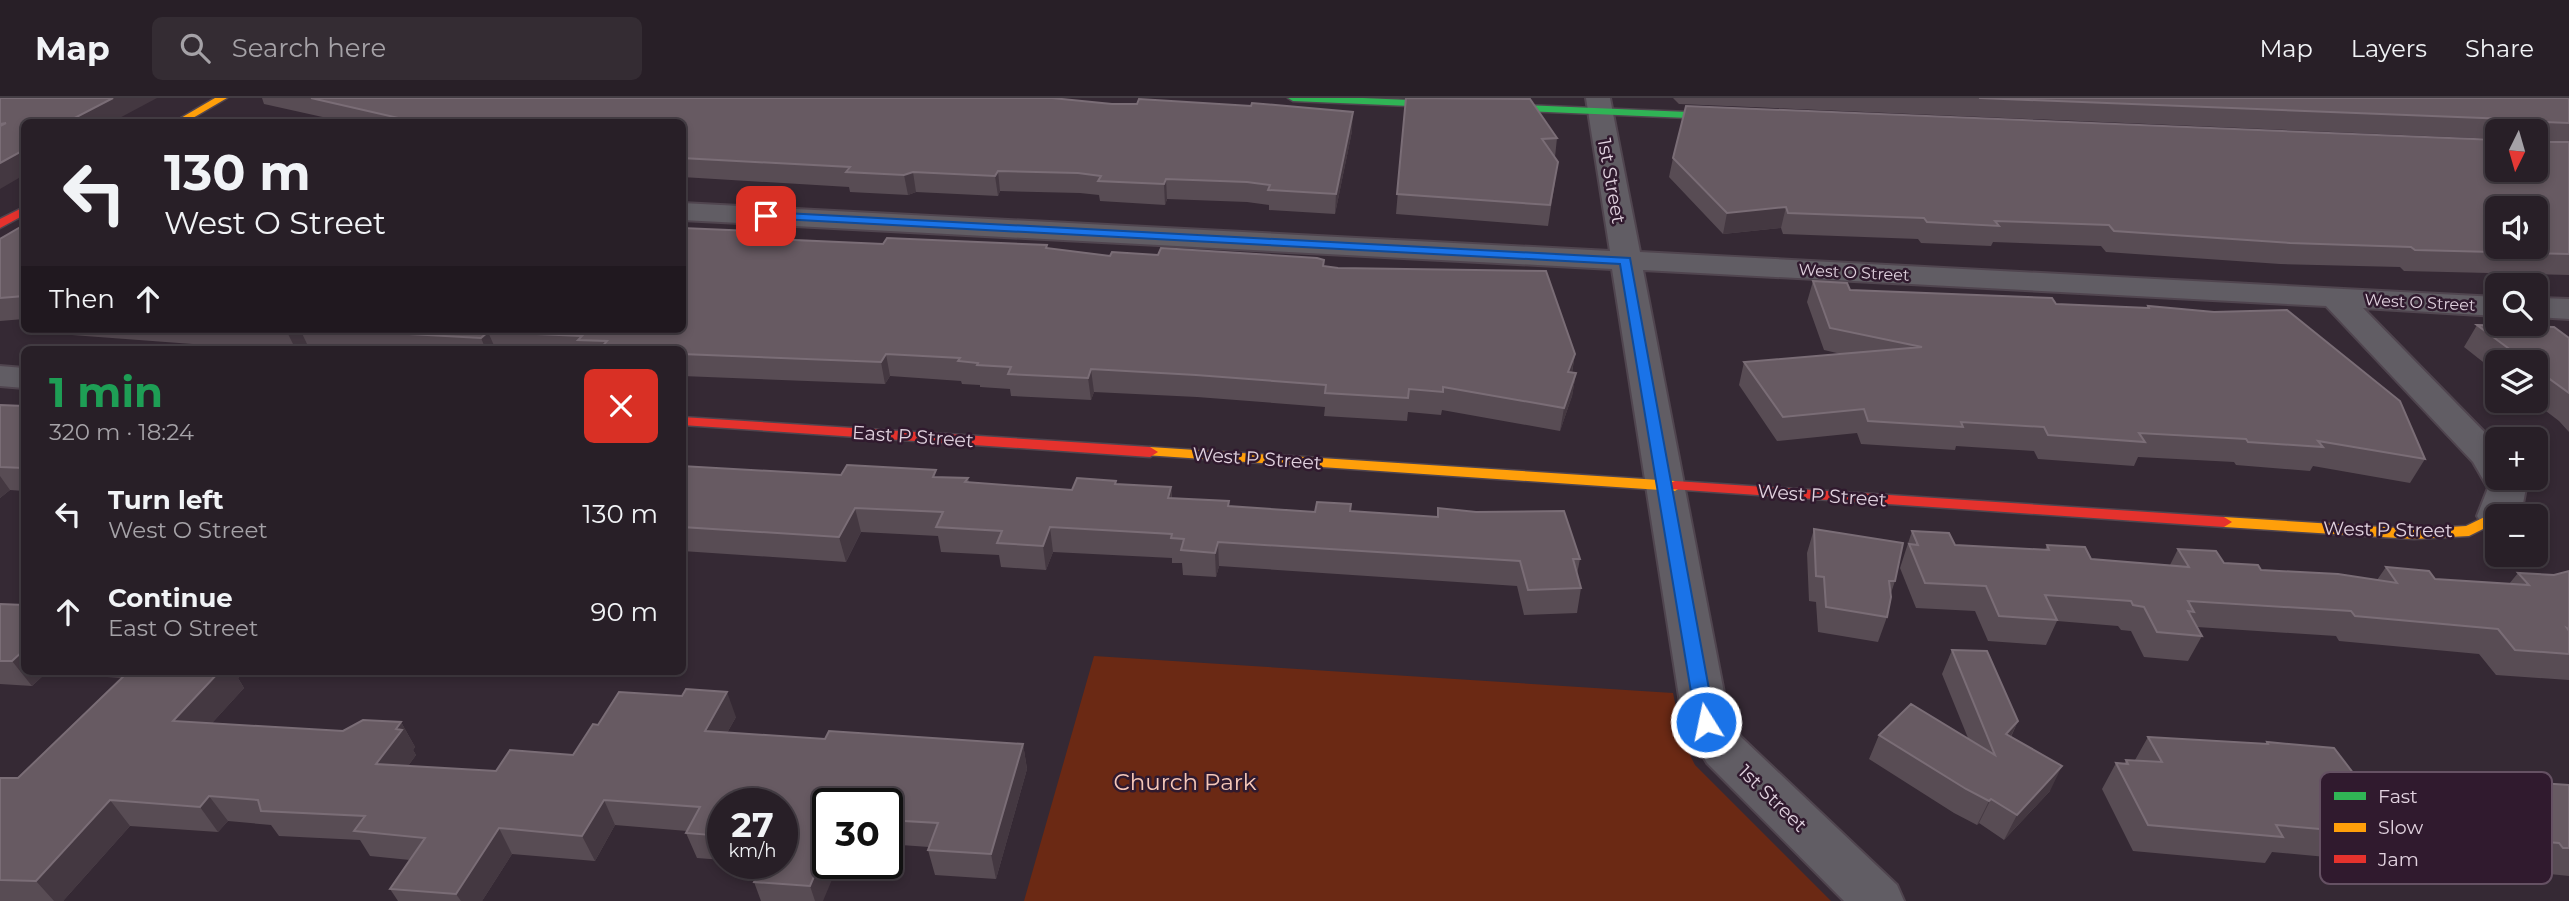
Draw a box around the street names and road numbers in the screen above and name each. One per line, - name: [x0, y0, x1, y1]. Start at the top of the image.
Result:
- street label: 1st Street: [1593, 137, 1630, 226]
- street label: West O Street: [1798, 260, 1910, 285]
- street label: West O Street: [2364, 290, 2476, 315]
- street label: East P Street: [851, 421, 975, 452]
- street label: West P Street: [1192, 443, 1323, 475]
- street label: West P Street: [1757, 480, 1888, 512]
- street label: West P Street: [2323, 517, 2453, 542]
- street label: 1st Street: [1734, 760, 1812, 837]

